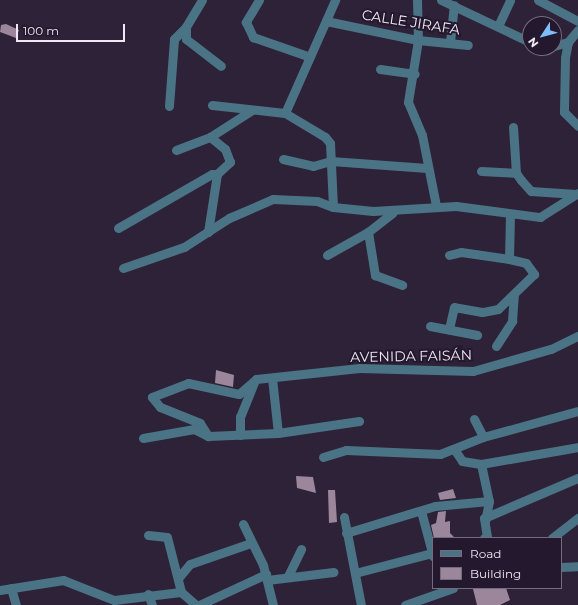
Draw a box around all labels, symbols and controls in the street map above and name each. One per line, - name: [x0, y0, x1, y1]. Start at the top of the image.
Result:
- street label: CALLE JIRAFA: [361, 6, 461, 38]
- scale bar: [18, 16, 127, 42]
- north arrow: [522, 16, 562, 56]
- text: 100 m: [23, 23, 59, 38]
- text: N: [525, 35, 541, 50]
- street label: AVENIDA FAISÁN: [350, 347, 472, 365]
- legend: [432, 537, 562, 589]
- text: Road: [470, 546, 501, 561]
- text: Building: [470, 566, 521, 581]

